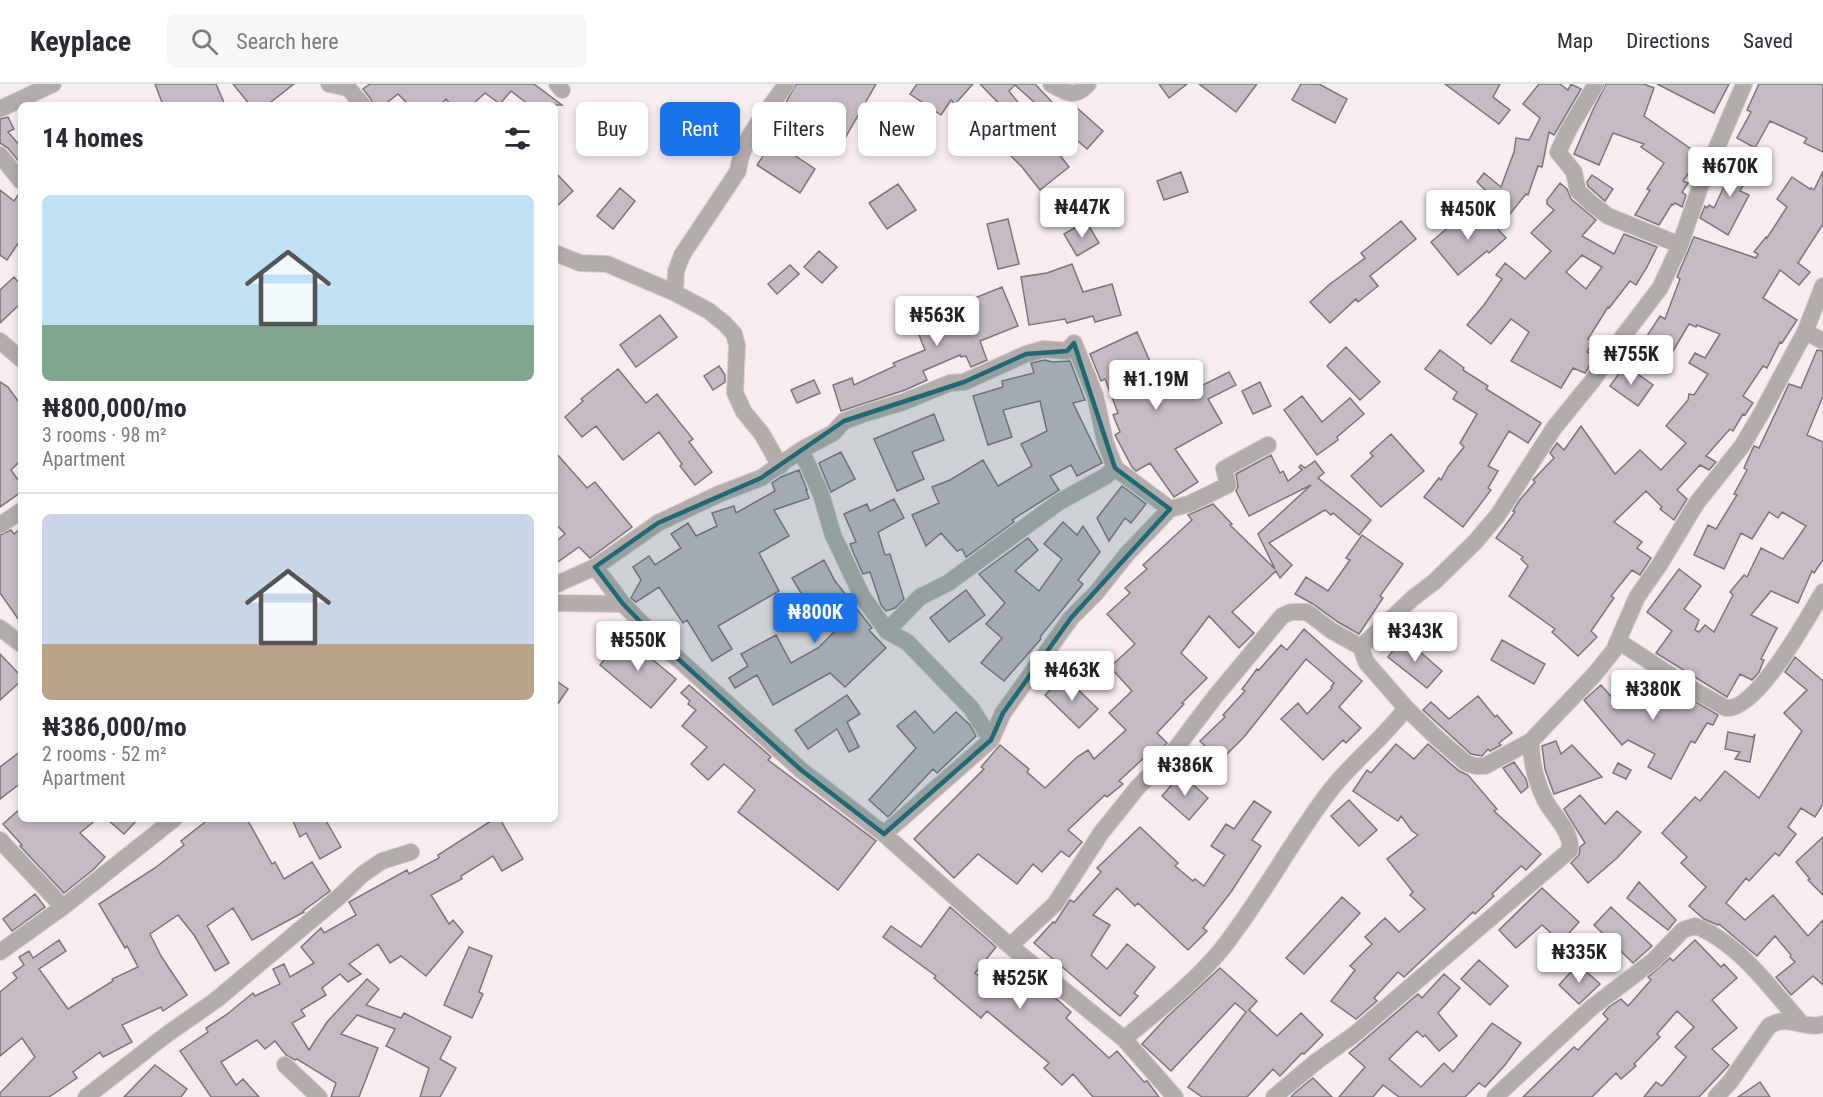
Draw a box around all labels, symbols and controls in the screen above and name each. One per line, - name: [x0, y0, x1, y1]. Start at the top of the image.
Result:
- search box: [167, 14, 587, 68]
- text: Keyplace: [30, 25, 131, 58]
- icon: search: [188, 25, 221, 58]
- text: Search here: [236, 29, 339, 54]
- text: Map: [1557, 29, 1593, 53]
- text: Directions: [1626, 29, 1710, 53]
- text: Saved: [1743, 29, 1793, 53]
- chip: Buy: [576, 102, 648, 156]
- chip: Rent: [660, 102, 740, 156]
- chip: Filters: [752, 102, 846, 156]
- chip: New: [858, 102, 936, 156]
- chip: Apartment: [948, 102, 1078, 156]
- icon: filters: [501, 122, 534, 155]
- text: 14 homes: [42, 123, 144, 153]
- pin: ₦670K: [1688, 147, 1772, 198]
- text: ₦670K: [1702, 154, 1758, 178]
- pin: ₦447K: [1040, 188, 1124, 239]
- pin: ₦450K: [1426, 190, 1510, 241]
- text: ₦447K: [1054, 195, 1110, 219]
- text: ₦450K: [1440, 197, 1496, 221]
- icon: home: [234, 234, 342, 342]
- pin: ₦563K: [895, 296, 979, 347]
- text: ₦563K: [909, 303, 965, 327]
- pin: ₦755K: [1589, 335, 1673, 386]
- text: ₦755K: [1603, 342, 1659, 366]
- pin: ₦1.19M: [1107, 360, 1205, 411]
- text: ₦1.19M: [1123, 367, 1189, 391]
- text: ₦800,000/mo: [42, 393, 187, 423]
- text: 3 rooms · 98 m²: [42, 423, 167, 447]
- text: Apartment: [42, 447, 126, 471]
- icon: home: [234, 553, 342, 661]
- pin: ₦800K: [773, 593, 857, 644]
- text: ₦800K: [787, 600, 843, 624]
- pin: ₦343K: [1373, 612, 1457, 663]
- text: ₦343K: [1387, 619, 1443, 643]
- pin: ₦550K: [596, 621, 680, 672]
- text: ₦550K: [610, 628, 666, 652]
- pin: ₦463K: [1030, 651, 1114, 702]
- text: ₦463K: [1044, 658, 1100, 682]
- pin: ₦380K: [1611, 670, 1695, 721]
- text: ₦380K: [1625, 677, 1681, 701]
- text: ₦386,000/mo: [42, 712, 187, 742]
- text: 2 rooms · 52 m²: [42, 742, 167, 766]
- pin: ₦386K: [1143, 746, 1227, 797]
- text: ₦386K: [1157, 753, 1213, 777]
- text: Apartment: [42, 766, 126, 790]
- pin: ₦335K: [1537, 933, 1621, 984]
- text: ₦335K: [1551, 940, 1607, 964]
- pin: ₦525K: [978, 959, 1062, 1010]
- text: ₦525K: [992, 966, 1048, 990]

